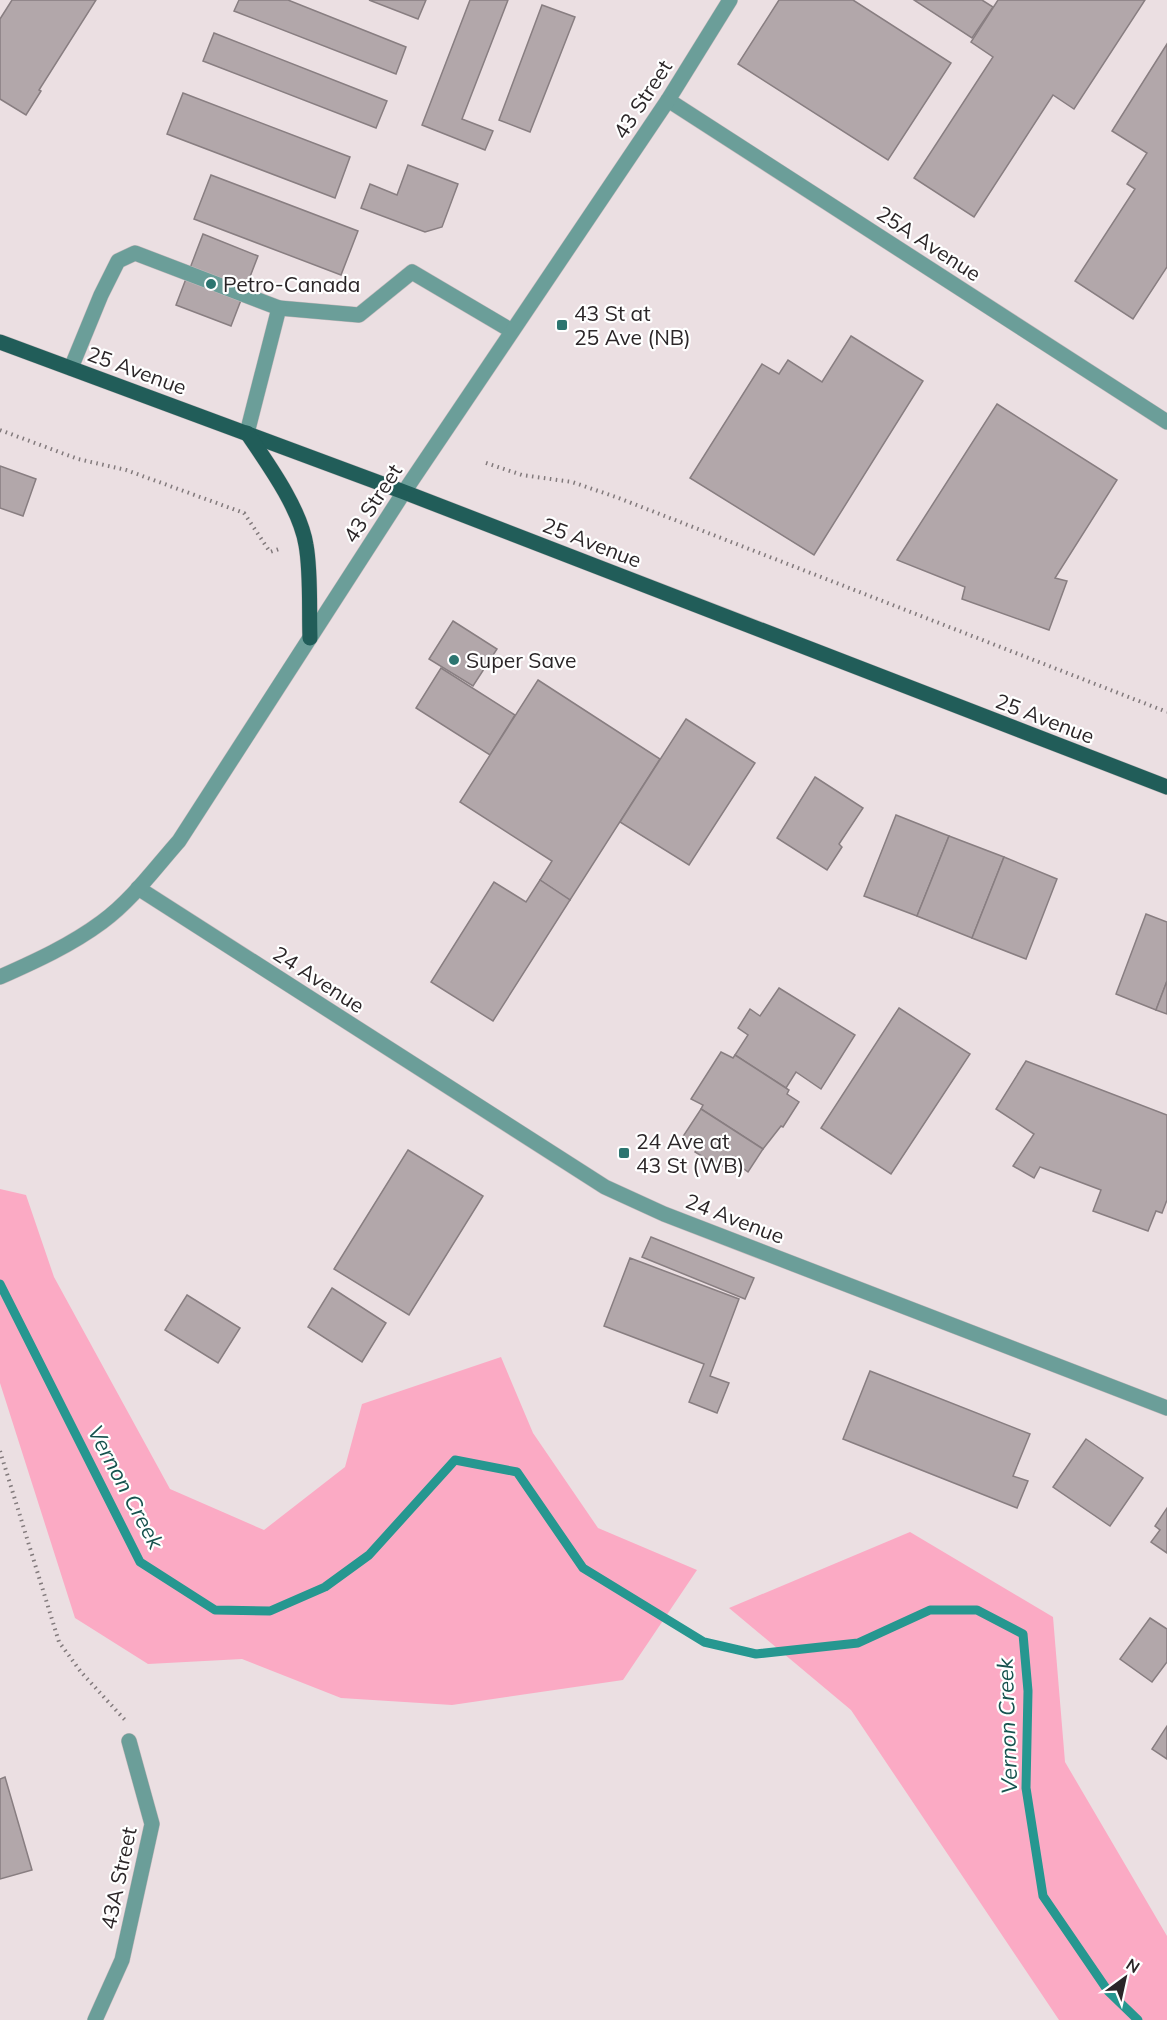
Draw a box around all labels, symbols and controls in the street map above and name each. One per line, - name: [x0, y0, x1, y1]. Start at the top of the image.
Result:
- street label: 43 Street: [607, 55, 677, 143]
- street label: 25A Avenue: [872, 200, 986, 286]
- place label: Petro-Canada: [223, 271, 360, 297]
- marker: Petro-Canada: [204, 277, 218, 291]
- place label: 43 St at 25 Ave (NB): [574, 300, 691, 350]
- marker: 43 St at 25 Ave (NB): [555, 318, 569, 332]
- street label: 25 Avenue: [84, 340, 190, 400]
- street label: 43 Street: [337, 459, 407, 547]
- street label: 25 Avenue: [539, 511, 645, 573]
- place label: Super Save: [466, 647, 576, 673]
- marker: Super Save: [447, 653, 461, 667]
- street label: 25 Avenue: [992, 687, 1098, 749]
- street label: 24 Avenue: [268, 940, 370, 1018]
- place label: 24 Ave at 43 St (WB): [636, 1128, 744, 1178]
- marker: 24 Ave at 43 St (WB): [617, 1146, 631, 1160]
- street label: 24 Avenue: [682, 1187, 788, 1249]
- water label: Vernon Creek: [82, 1420, 171, 1554]
- water label: Vernon Creek: [991, 1657, 1023, 1795]
- street label: 43A Street: [94, 1824, 142, 1932]
- north arrow: [1095, 1948, 1155, 2008]
- text: N: [1123, 1954, 1144, 1977]

